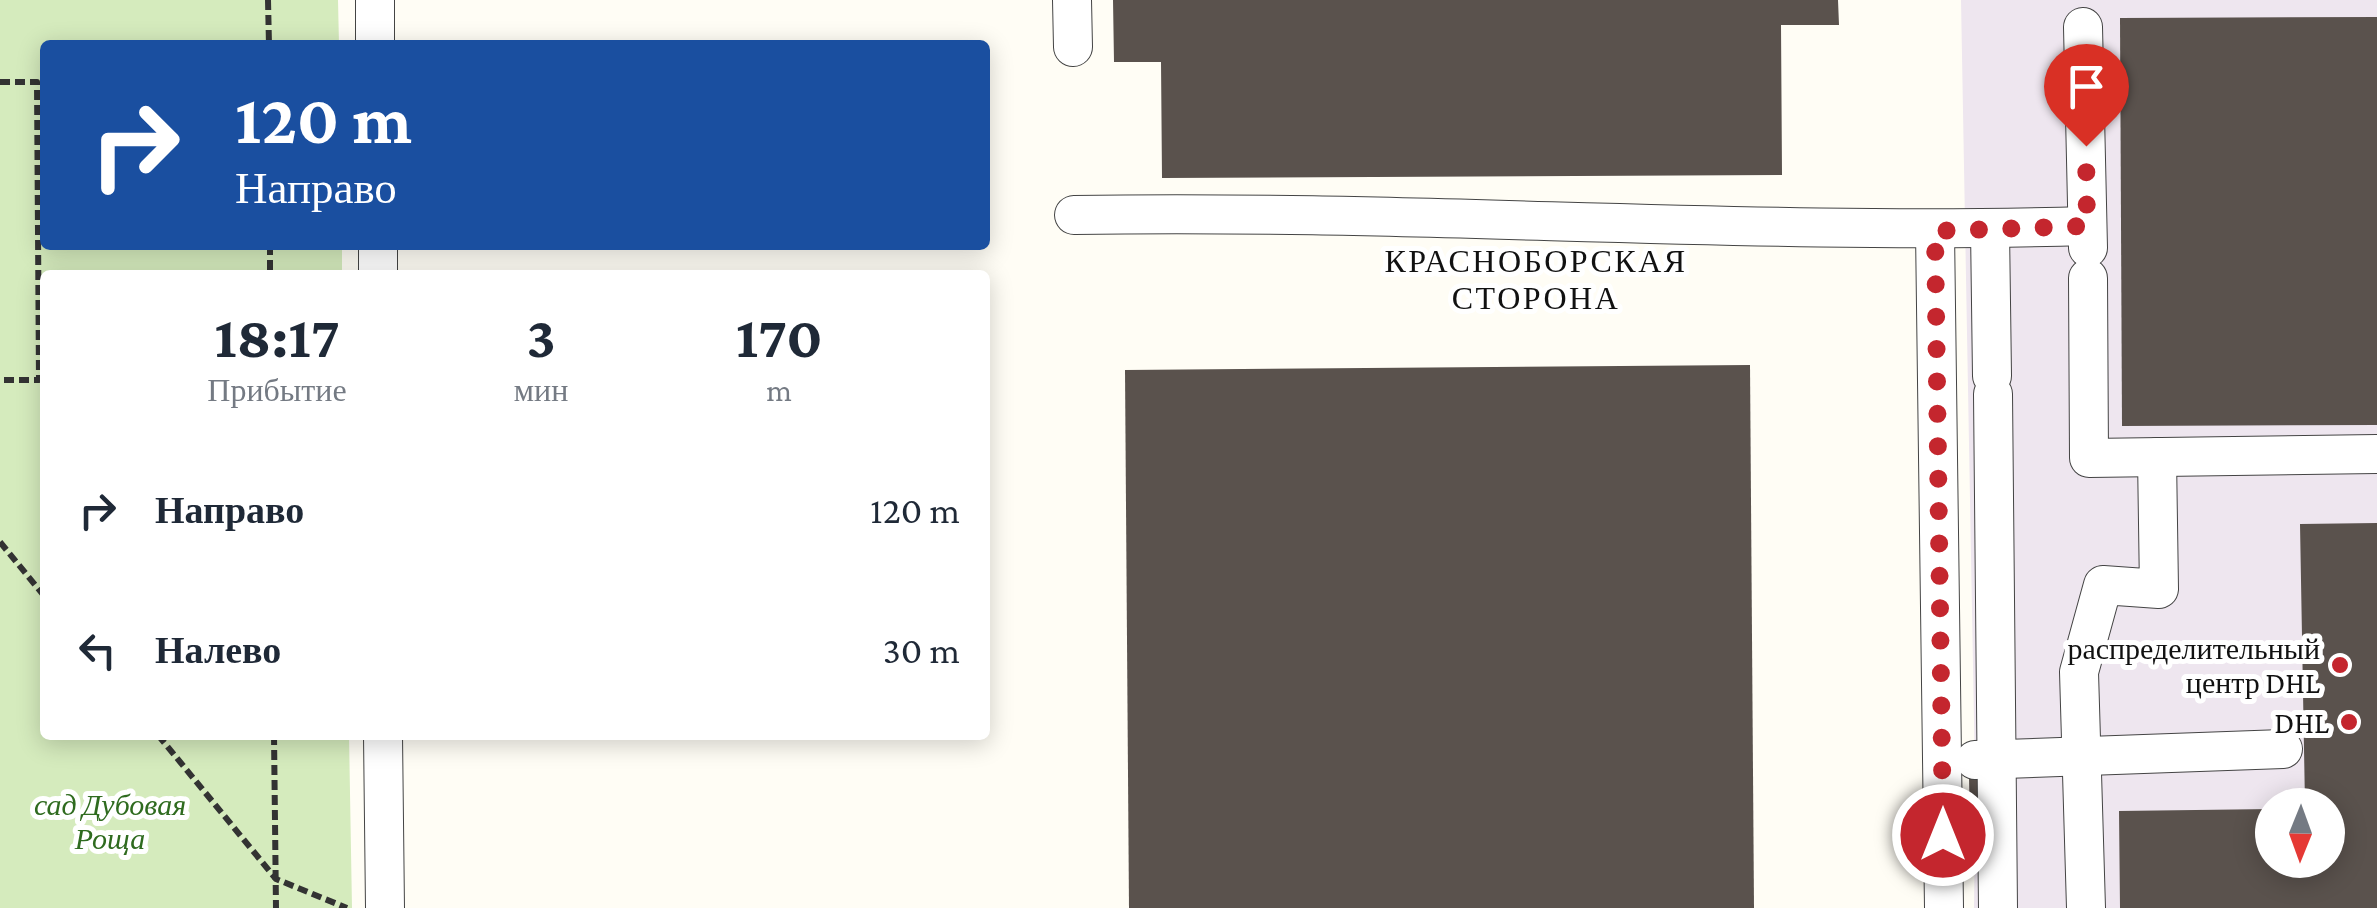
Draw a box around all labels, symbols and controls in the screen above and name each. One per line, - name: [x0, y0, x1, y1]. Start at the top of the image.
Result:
- pin: [2044, 44, 2129, 147]
- icon: arrive: [2059, 59, 2114, 114]
- icon: right: [70, 80, 200, 210]
- text: 120 m: [235, 80, 412, 158]
- text: Направо: [235, 163, 397, 213]
- district label: КРАСНОБОРСКАЯ СТОРОНА: [1384, 243, 1688, 316]
- text: 18:17: [214, 303, 340, 370]
- text: 3: [526, 303, 556, 370]
- text: 170: [736, 303, 823, 370]
- text: Прибытие: [207, 372, 347, 408]
- text: мин: [514, 372, 568, 408]
- text: m: [766, 372, 792, 408]
- icon: right: [70, 483, 125, 538]
- text: Направо: [155, 489, 304, 531]
- text: 120 m: [870, 489, 960, 531]
- icon: left: [70, 623, 125, 678]
- text: Налево: [155, 629, 281, 671]
- text: 30 m: [883, 629, 960, 671]
- place label: распределительный центр DHL: [2067, 632, 2320, 699]
- marker: распределительный центр DHL: [2329, 654, 2351, 676]
- place label: DHL: [2274, 706, 2329, 739]
- marker: DHL: [2338, 711, 2360, 733]
- position arrow: [1891, 783, 1995, 887]
- park label: сад Дубовая Роща: [34, 788, 186, 855]
- north arrow: [2255, 788, 2345, 878]
- map controls: [2255, 788, 2345, 878]

